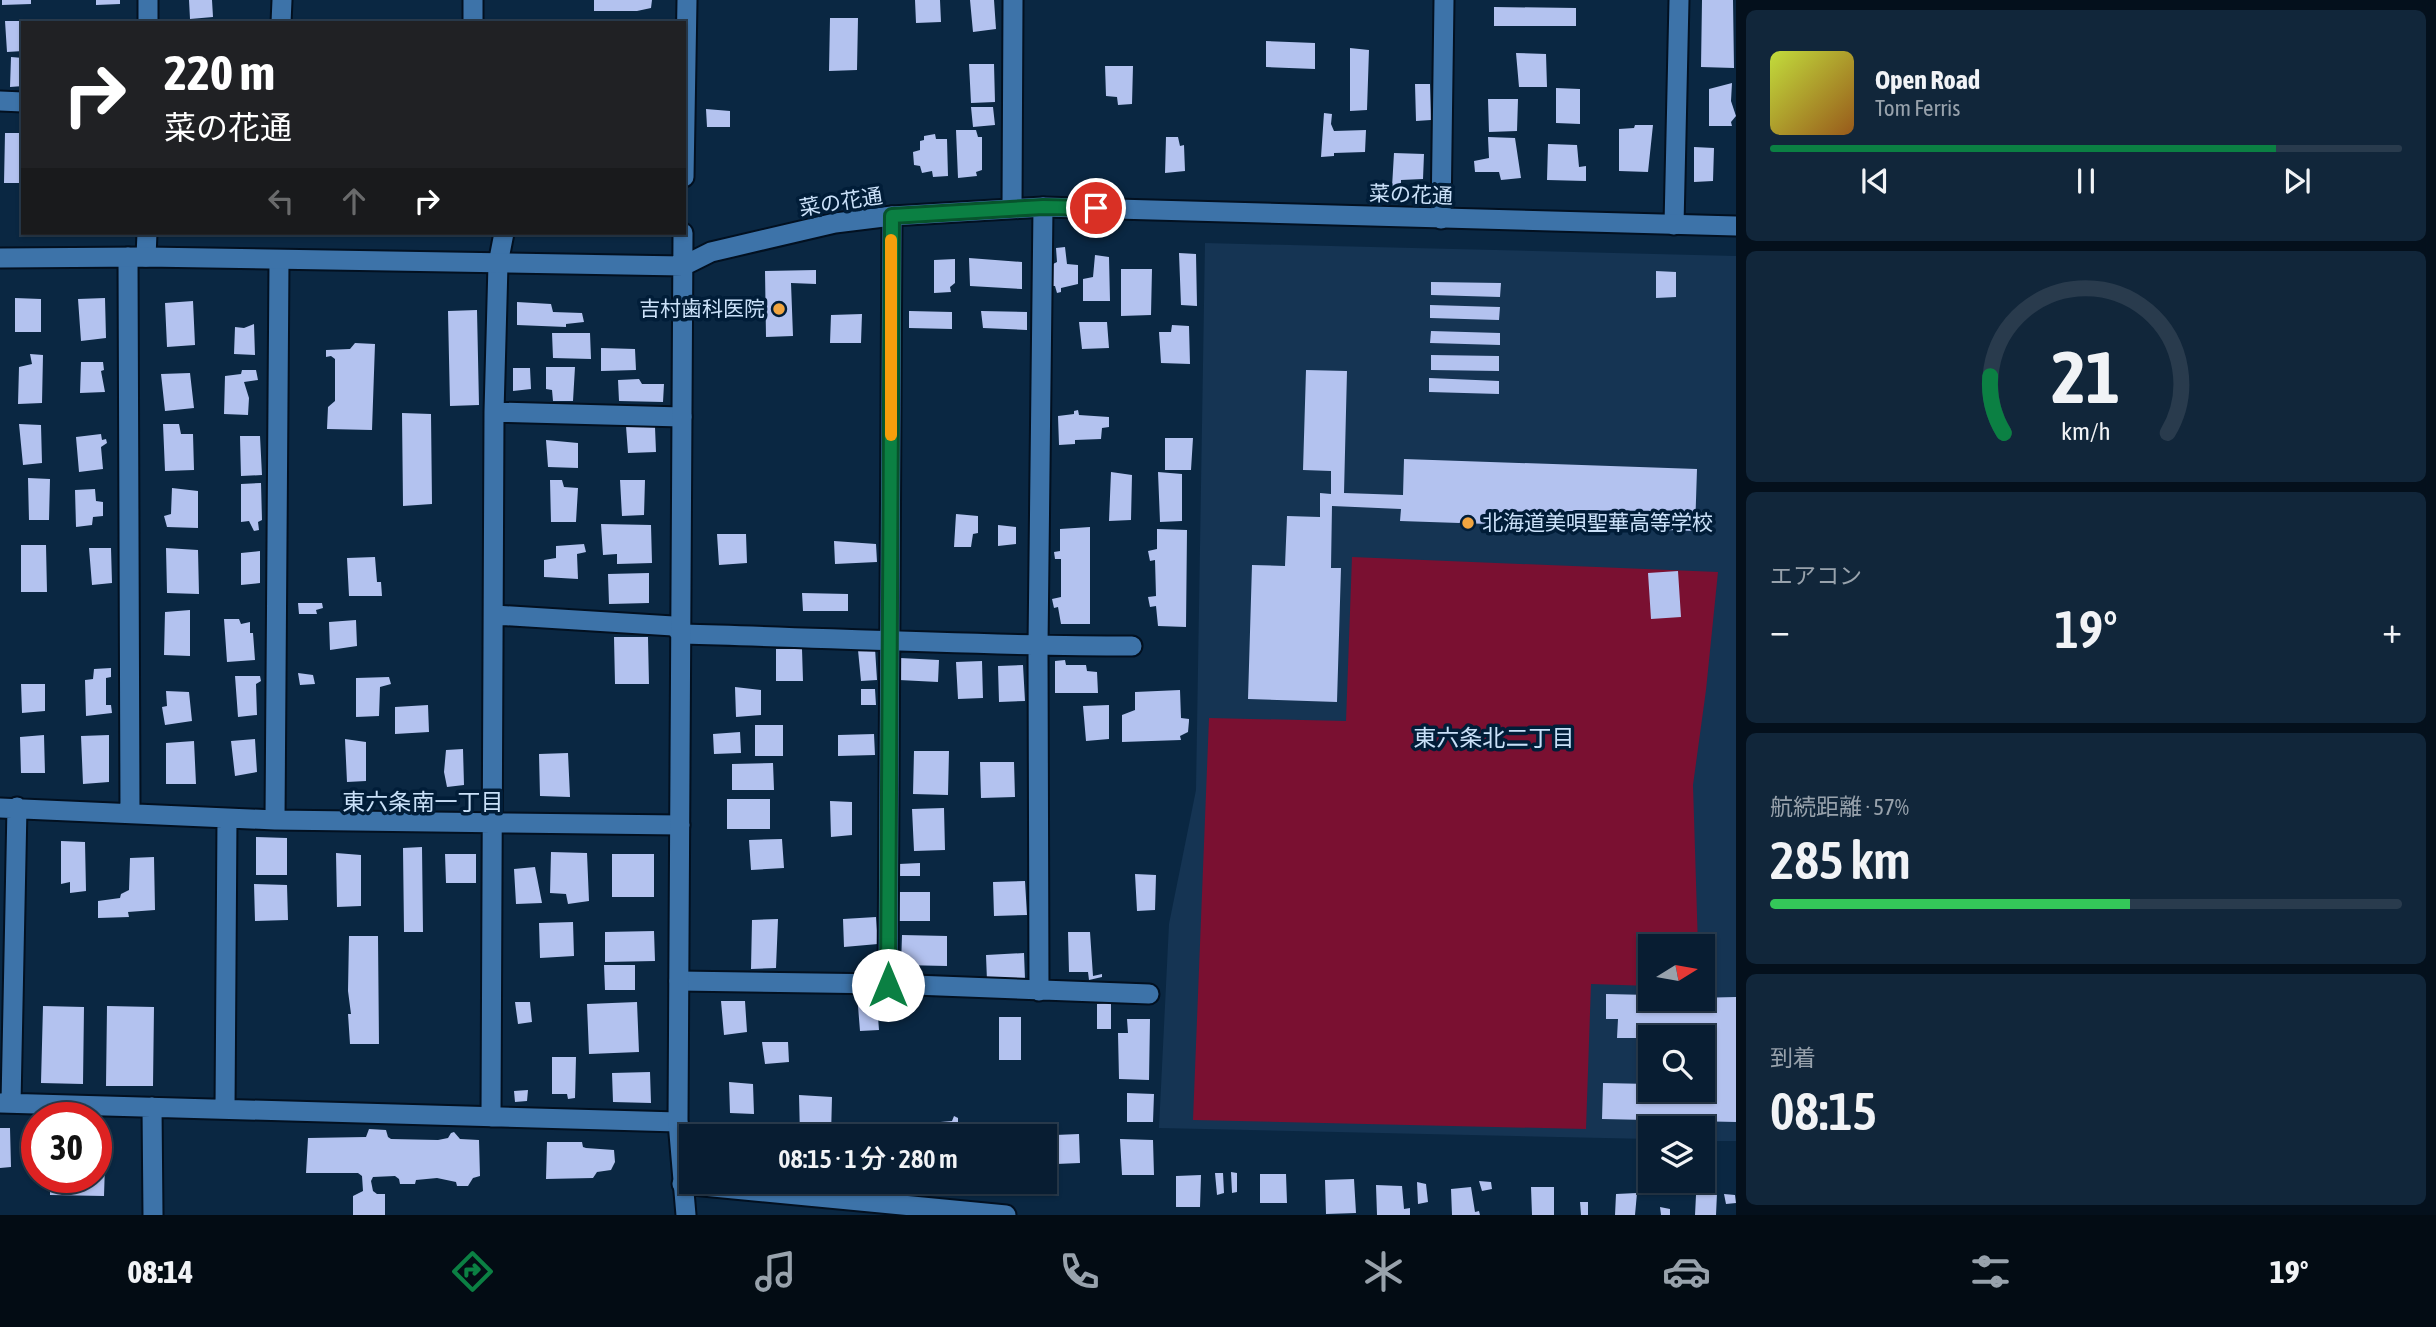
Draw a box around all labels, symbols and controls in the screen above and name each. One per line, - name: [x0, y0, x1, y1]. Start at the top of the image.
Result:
- text: 220 m: [164, 44, 275, 100]
- icon: right: [49, 49, 140, 140]
- text: Open Road: [1875, 65, 1980, 95]
- text: Tom Ferris: [1875, 95, 1960, 121]
- text: 菜の花通: [164, 109, 292, 146]
- icon: previous: [1856, 162, 1894, 200]
- icon: pause: [2067, 162, 2105, 200]
- icon: next: [2278, 162, 2316, 200]
- pin: [1066, 178, 1126, 238]
- street label: 菜の花通: [1369, 181, 1453, 207]
- icon: left: [262, 182, 300, 220]
- icon: ahead: [335, 182, 373, 220]
- icon: right: [408, 182, 446, 220]
- street label: 菜の花通: [797, 183, 884, 219]
- icon: arrive: [1077, 189, 1115, 227]
- place label: 吉村歯科医院: [639, 296, 765, 320]
- marker: 吉村歯科医院: [771, 301, 787, 317]
- text: 21: [2052, 335, 2120, 418]
- text: km/h: [2061, 416, 2111, 444]
- place label: 北海道美唄聖華高等学校: [1482, 510, 1713, 534]
- marker: 北海道美唄聖華高等学校: [1460, 515, 1476, 531]
- text: エアコン: [1770, 563, 1862, 589]
- text: 19°: [2054, 599, 2118, 659]
- text: −: [1770, 608, 1790, 651]
- text: +: [2382, 608, 2402, 651]
- district label: 東六条北二丁目: [1414, 725, 1575, 751]
- district label: 東六条南一丁目: [343, 789, 504, 815]
- text: 航続距離 · 57%: [1770, 794, 1909, 820]
- text: 285 km: [1770, 830, 1911, 890]
- north arrow: [1638, 934, 1715, 1012]
- map controls: [1638, 934, 1715, 1193]
- position arrow: [851, 948, 925, 1022]
- button: search: [1638, 1025, 1715, 1102]
- text: 到着: [1770, 1045, 1816, 1071]
- text: 08:15: [1770, 1081, 1877, 1141]
- speed limit sign: 30: [21, 1102, 112, 1193]
- button: layers: [1638, 1116, 1715, 1193]
- text: 08:15 · 1 分 · 280 m: [778, 1144, 958, 1174]
- icon: directions: [448, 1247, 497, 1296]
- icon: music: [751, 1247, 800, 1296]
- icon: phone: [1055, 1247, 1104, 1296]
- icon: climate: [1359, 1247, 1408, 1296]
- icon: car: [1662, 1247, 1711, 1296]
- icon: filters: [1966, 1247, 2015, 1296]
- text: 08:14: [127, 1253, 193, 1290]
- text: 19°: [2270, 1253, 2309, 1290]

